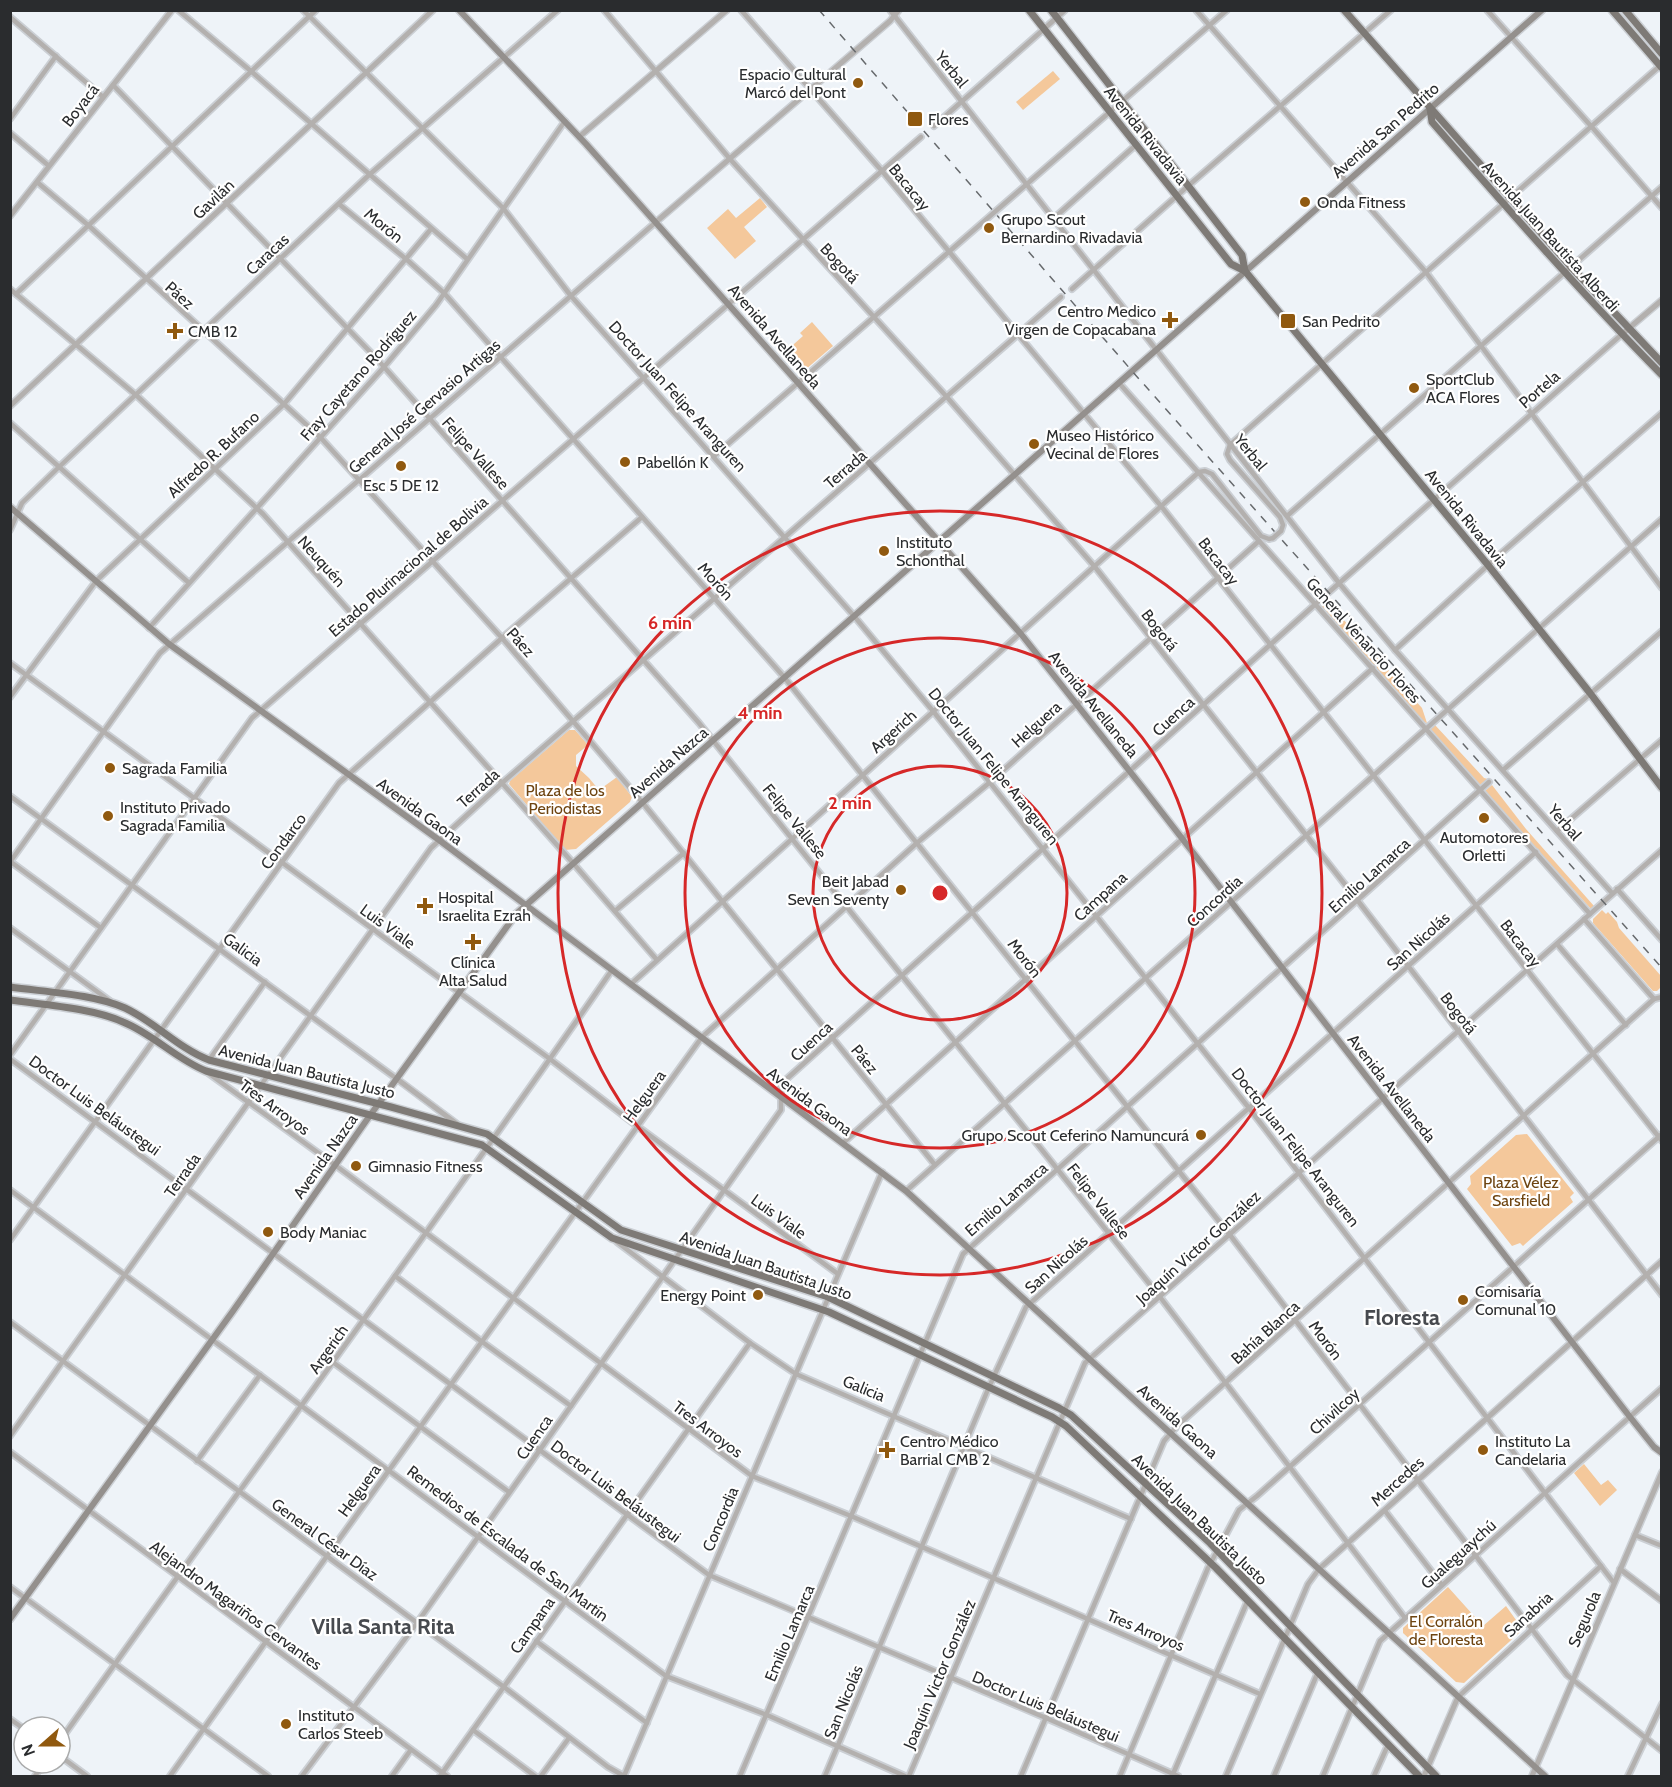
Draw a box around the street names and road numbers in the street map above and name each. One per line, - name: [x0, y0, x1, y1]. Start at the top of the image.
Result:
- street label: Yerbal: [931, 47, 972, 92]
- street label: Avenida San Pedrito: [1328, 79, 1443, 182]
- street label: Boyacá: [58, 80, 103, 130]
- street label: Avenida Rivadavia: [1100, 82, 1191, 189]
- street label: Avenida Juan Bautista Alberdi: [1478, 157, 1623, 315]
- street label: Bacacay: [885, 160, 934, 215]
- street label: Gavilán: [189, 175, 238, 223]
- street label: Morón: [361, 204, 407, 247]
- street label: Caracas: [242, 230, 293, 279]
- street label: Bogotá: [816, 239, 863, 288]
- street label: Páez: [161, 277, 198, 314]
- street label: Avenida Avellaneda: [724, 280, 825, 393]
- street label: Fray Cayetano Rodríguez: [296, 306, 421, 445]
- street label: Doctor Juan Felipe Aranguren: [605, 317, 750, 476]
- street label: General José Gervasio Artigas: [345, 335, 504, 477]
- street label: Portela: [1515, 366, 1564, 412]
- street label: Alfredo R. Bufano: [164, 407, 263, 502]
- street label: Felipe Vallese: [438, 413, 513, 494]
- street label: Yerbal: [1230, 430, 1271, 475]
- street label: Terrada: [820, 446, 871, 493]
- street label: Avenida Rivadavia: [1421, 465, 1512, 572]
- street label: Estado Plurinacional de Bolivia: [325, 492, 492, 641]
- street label: Neuquén: [294, 532, 349, 591]
- street label: Bacacay: [1194, 534, 1243, 589]
- street label: Morón: [694, 559, 738, 604]
- street label: General Venancio Flores: [1302, 574, 1425, 707]
- street label: Bogotá: [1137, 606, 1182, 655]
- street label: Páez: [503, 624, 539, 661]
- street label: Avenida Avellaneda: [1045, 647, 1143, 762]
- street label: Doctor Juan Felipe Aranguren: [924, 684, 1063, 849]
- street label: Cuenca: [1148, 692, 1199, 740]
- street label: Helguera: [1008, 697, 1065, 752]
- street label: Argerich: [866, 706, 920, 757]
- street label: Avenida Nazca: [625, 723, 712, 802]
- street label: Terrada: [454, 764, 503, 812]
- street label: Avenida Gaona: [373, 774, 467, 849]
- street label: Felipe Vallese: [759, 780, 831, 863]
- street label: Yerbal: [1543, 800, 1585, 844]
- street label: Condarco: [257, 809, 310, 873]
- street label: Emilio Lamarca: [1325, 834, 1414, 917]
- street label: Campana: [1070, 867, 1131, 925]
- street label: Concordia: [1183, 871, 1246, 931]
- street label: Luis Viale: [357, 900, 419, 953]
- street label: San Nicolás: [1383, 908, 1454, 975]
- street label: Bacacay: [1496, 916, 1545, 971]
- street label: Galicia: [219, 929, 266, 970]
- street label: Morón: [1004, 935, 1046, 982]
- street label: Bogotá: [1436, 989, 1481, 1038]
- street label: Cuenca: [786, 1017, 837, 1065]
- street label: Avenida Avellaneda: [1344, 1031, 1440, 1146]
- street label: Avenida Juan Bautista Justo: [217, 1040, 397, 1103]
- street label: Páez: [847, 1041, 882, 1078]
- street label: Doctor Luis Beláustegui: [25, 1051, 164, 1159]
- street label: Avenida Gaona: [763, 1063, 856, 1140]
- street label: Doctor Juan Felipe Aranguren: [1228, 1064, 1364, 1231]
- street label: Helguera: [619, 1066, 670, 1126]
- street label: Tres Arroyos: [236, 1076, 314, 1139]
- street label: Avenida Nazca: [289, 1110, 362, 1202]
- street label: Terrada: [160, 1149, 205, 1201]
- street label: Emilio Lamarca: [961, 1158, 1052, 1240]
- street label: Felipe Vallese: [1063, 1160, 1134, 1243]
- street label: Joaquín Victor González: [1132, 1186, 1265, 1309]
- street label: Luis Viale: [748, 1190, 810, 1243]
- street label: Avenida Juan Bautista Justo: [677, 1227, 855, 1304]
- street label: San Nicolás: [1021, 1231, 1092, 1298]
- street label: Bahía Blanca: [1227, 1297, 1304, 1368]
- street label: Morón: [1305, 1317, 1347, 1364]
- street label: Argerich: [305, 1321, 352, 1377]
- street label: Galicia: [840, 1371, 888, 1406]
- street label: Avenida Gaona: [1134, 1380, 1222, 1463]
- street label: Chivilcoy: [1305, 1384, 1363, 1439]
- street label: Tres Arroyos: [669, 1397, 746, 1462]
- street label: Cuenca: [512, 1411, 557, 1463]
- street label: Doctor Luis Beláustegui: [547, 1436, 684, 1546]
- street label: Avenida Juan Bautista Justo: [1128, 1450, 1271, 1589]
- street label: Mercedes: [1367, 1452, 1428, 1510]
- street label: Helguera: [334, 1460, 385, 1520]
- street label: Remedios de Escalada de San Martín: [403, 1461, 612, 1625]
- street label: Concordia: [698, 1484, 743, 1554]
- street label: General César Díaz: [268, 1494, 382, 1585]
- street label: Gualeguaychú: [1417, 1516, 1500, 1593]
- street label: Alejandro Magariños Cervantes: [146, 1537, 326, 1674]
- street label: Emilio Lamarca: [761, 1582, 818, 1684]
- street label: Sanabria: [1500, 1587, 1557, 1641]
- street label: Segurola: [1564, 1588, 1605, 1650]
- street label: Campana: [506, 1593, 559, 1657]
- street label: Joaquín Victor González: [899, 1596, 980, 1753]
- street label: Tres Arroyos: [1104, 1606, 1188, 1655]
- street label: San Nicolás: [820, 1662, 867, 1742]
- street label: Doctor Luis Beláustegui: [969, 1667, 1122, 1746]

